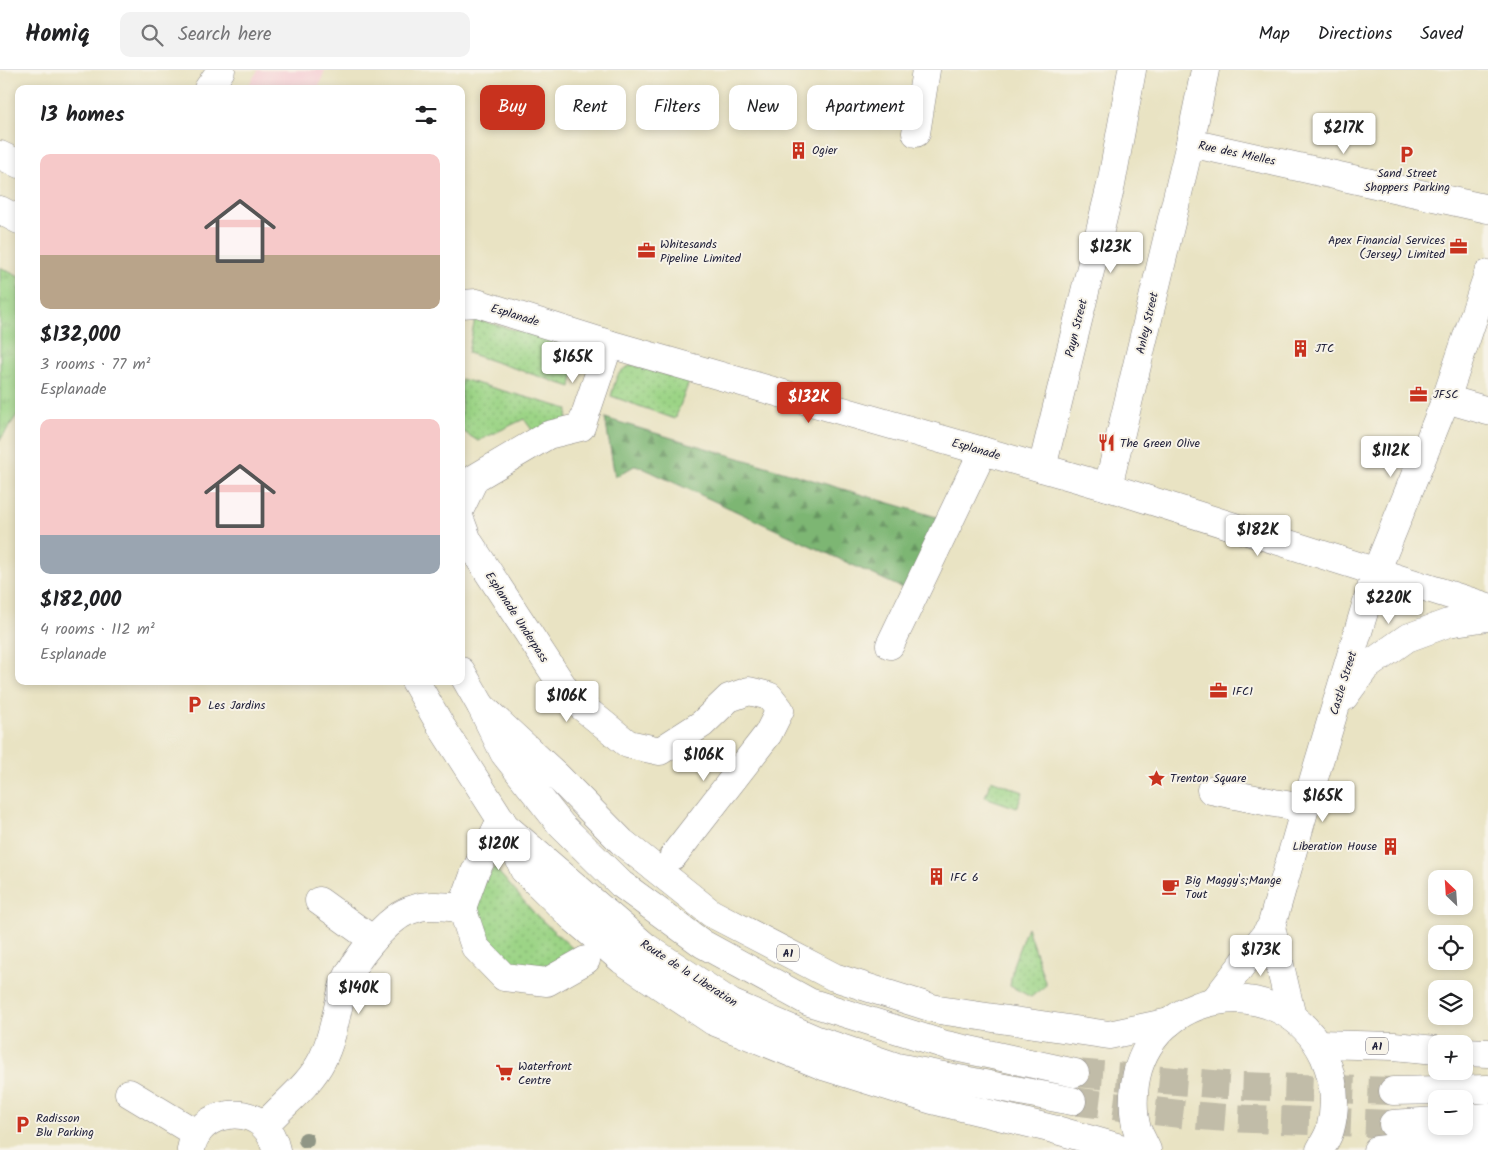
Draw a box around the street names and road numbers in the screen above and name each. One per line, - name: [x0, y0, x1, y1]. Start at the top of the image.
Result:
- street label: Rue des Mielles: [1197, 136, 1277, 171]
- street label: Anley Street: [1131, 290, 1164, 356]
- street label: Payn Street: [1060, 297, 1093, 359]
- street label: Esplanade: [488, 299, 542, 332]
- street label: Esplanade: [949, 433, 1003, 466]
- street label: Esplanade Underpass: [480, 568, 553, 667]
- street label: Castle Street: [1325, 648, 1362, 718]
- street label: Route de la Liberation: [636, 935, 741, 1012]
- road number: A1: [777, 944, 799, 961]
- road number: A1: [1366, 1038, 1388, 1054]

